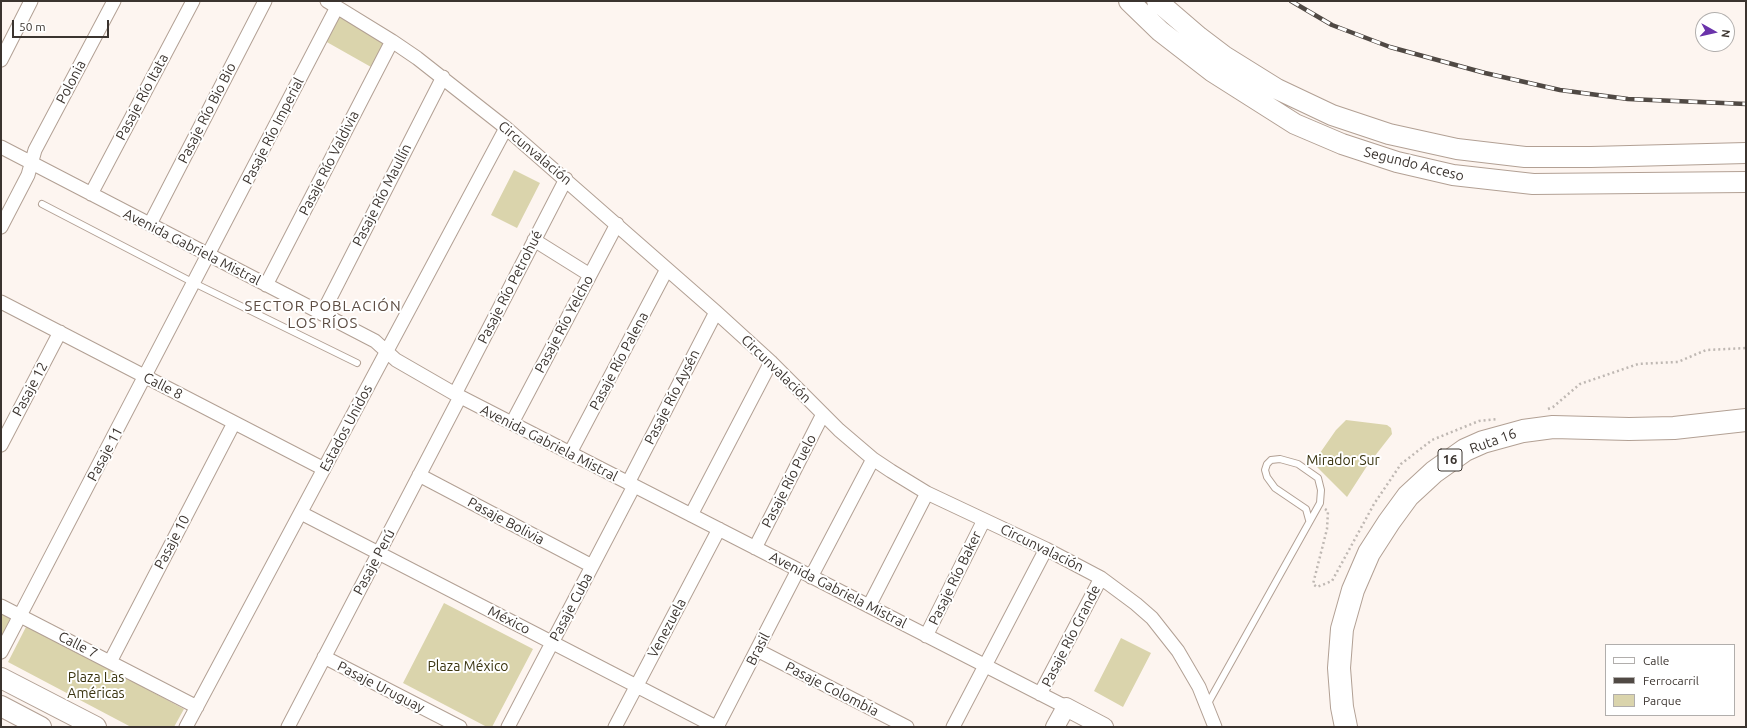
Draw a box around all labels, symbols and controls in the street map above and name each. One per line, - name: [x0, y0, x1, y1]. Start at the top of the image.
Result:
- scale bar: [14, 12, 111, 38]
- north arrow: [1695, 12, 1735, 52]
- text: 50 m: [19, 20, 46, 33]
- text: N: [1719, 29, 1732, 38]
- street label: Pasaje Río Itata: [112, 51, 172, 143]
- street label: Polonia: [53, 57, 89, 107]
- street label: Pasaje Río Bio Bio: [174, 60, 240, 166]
- street label: Pasaje Río Imperial: [239, 75, 307, 187]
- street label: Pasaje Río Valdivia: [295, 108, 363, 218]
- street label: Circunvalación: [495, 117, 575, 189]
- street label: Pasaje Río Maullín: [349, 141, 415, 249]
- street label: Segundo Acceso: [1362, 143, 1466, 185]
- street label: Avenida Gabriela Mistral: [120, 205, 264, 289]
- street label: Pasaje Río Petrohué: [474, 227, 546, 347]
- street label: Pasaje Río Yelcho: [531, 272, 597, 376]
- district label: SECTOR POBLACIÓN LOS RÍOS: [244, 297, 402, 332]
- street label: Pasaje Río Palena: [586, 309, 652, 413]
- street label: Circunvalación: [738, 331, 814, 407]
- street label: Pasaje Río Aysén: [641, 347, 703, 447]
- street label: Pasaje 12: [9, 359, 51, 419]
- street label: Calle 8: [140, 369, 186, 403]
- street label: Estados Unidos: [316, 382, 376, 474]
- street label: Avenida Gabriela Mistral: [477, 401, 621, 485]
- street label: Pasaje 11: [84, 424, 126, 484]
- street label: Ruta 16: [1467, 425, 1519, 457]
- street label: Pasaje Río Puelo: [758, 432, 820, 530]
- road number: 16: [1438, 449, 1462, 471]
- park label: Mirador Sur: [1306, 452, 1380, 468]
- street label: Pasaje Bolivia: [465, 494, 547, 548]
- street label: Pasaje 10: [151, 512, 193, 572]
- street label: Circunvalación: [998, 521, 1086, 575]
- street label: Pasaje Perú: [350, 526, 398, 598]
- street label: Pasaje Río Baker: [925, 528, 985, 628]
- street label: Avenida Gabriela Mistral: [766, 548, 910, 632]
- street label: Pasaje Cuba: [546, 570, 596, 644]
- street label: Pasaje Río Grande: [1038, 582, 1104, 690]
- street label: Venezuela: [644, 595, 690, 661]
- street label: México: [485, 602, 533, 638]
- street label: Calle 7: [55, 628, 101, 662]
- street label: Brasil: [743, 630, 773, 668]
- legend: [1605, 644, 1735, 716]
- text: Calle: [1643, 654, 1669, 667]
- street label: Pasaje Uruguay: [334, 658, 428, 716]
- park label: Plaza México: [427, 658, 509, 674]
- street label: Pasaje Colombia: [783, 658, 881, 720]
- park label: Plaza Las Américas: [67, 669, 125, 702]
- text: Ferrocarril: [1643, 674, 1699, 687]
- text: Parque: [1643, 694, 1681, 707]

